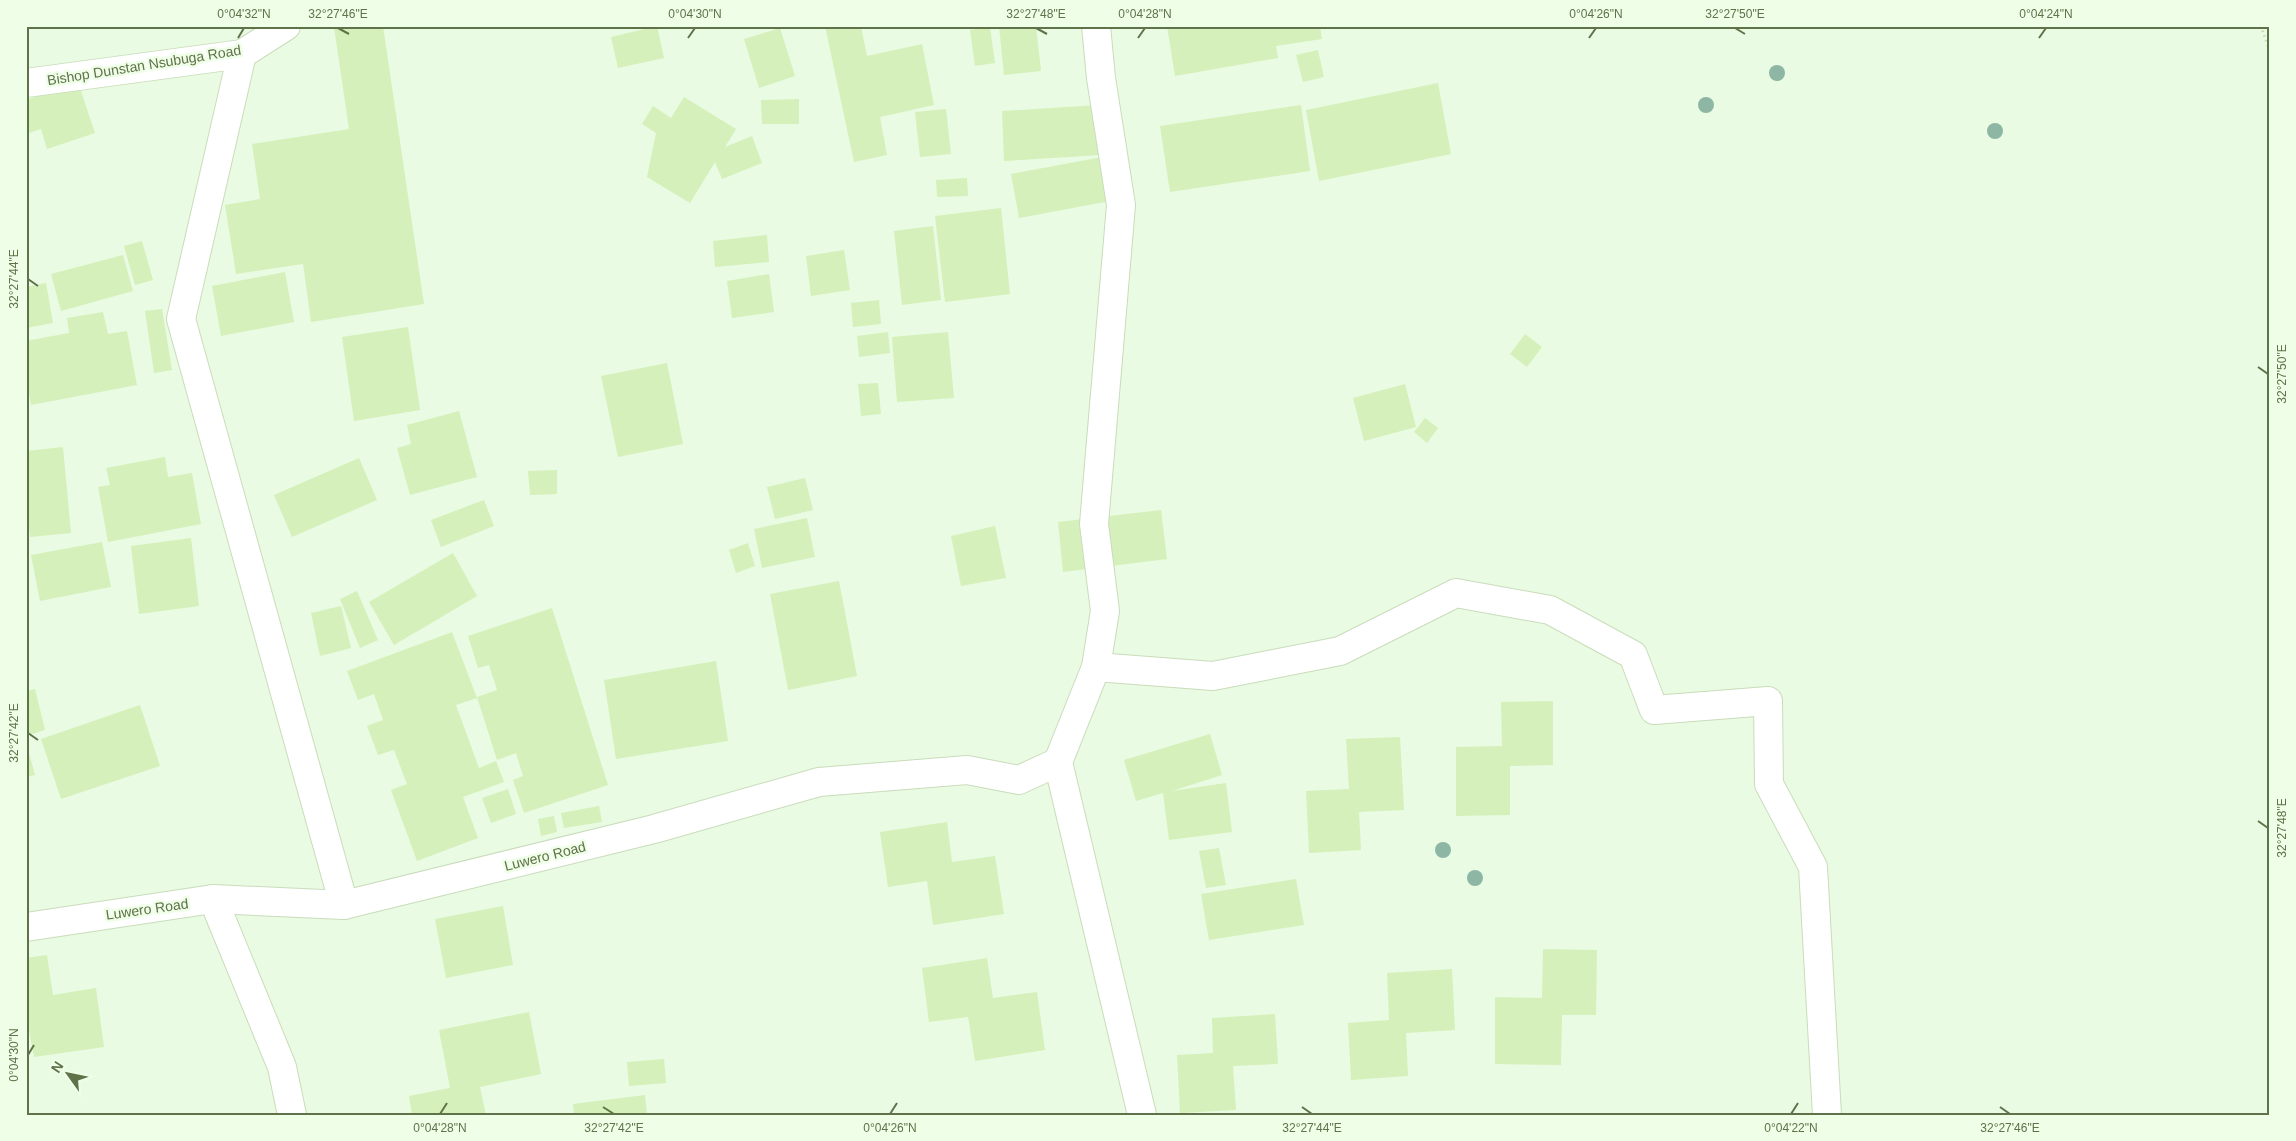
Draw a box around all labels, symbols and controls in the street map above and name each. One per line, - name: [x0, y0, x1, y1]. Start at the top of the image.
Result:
- text: 0°04'32"N: [217, 7, 271, 21]
- text: 32°27'46"E: [308, 7, 368, 21]
- text: 0°04'30"N: [668, 7, 722, 21]
- text: 32°27'48"E: [1006, 7, 1066, 21]
- text: 0°04'28"N: [1118, 7, 1172, 21]
- text: 0°04'26"N: [1569, 7, 1623, 21]
- text: 32°27'50"E: [1705, 7, 1765, 21]
- text: 0°04'24"N: [2019, 7, 2073, 21]
- street label: Bishop Dunstan Nsubuga Road: [46, 42, 242, 88]
- text: 32°27'44"E: [7, 249, 21, 309]
- text: 32°27'50"E: [2275, 344, 2289, 404]
- text: 32°27'42"E: [7, 703, 21, 763]
- text: 32°27'48"E: [2275, 798, 2289, 858]
- street label: Luwero Road: [503, 838, 587, 874]
- street label: Luwero Road: [105, 895, 189, 923]
- text: 0°04'30"N: [7, 1028, 21, 1082]
- north arrow: [42, 1048, 92, 1098]
- text: N: [48, 1058, 67, 1076]
- text: 0°04'28"N: [413, 1121, 467, 1135]
- text: 32°27'42"E: [584, 1121, 644, 1135]
- text: 0°04'26"N: [863, 1121, 917, 1135]
- text: 32°27'44"E: [1282, 1121, 1342, 1135]
- text: 0°04'22"N: [1764, 1121, 1818, 1135]
- text: 32°27'46"E: [1980, 1121, 2040, 1135]

